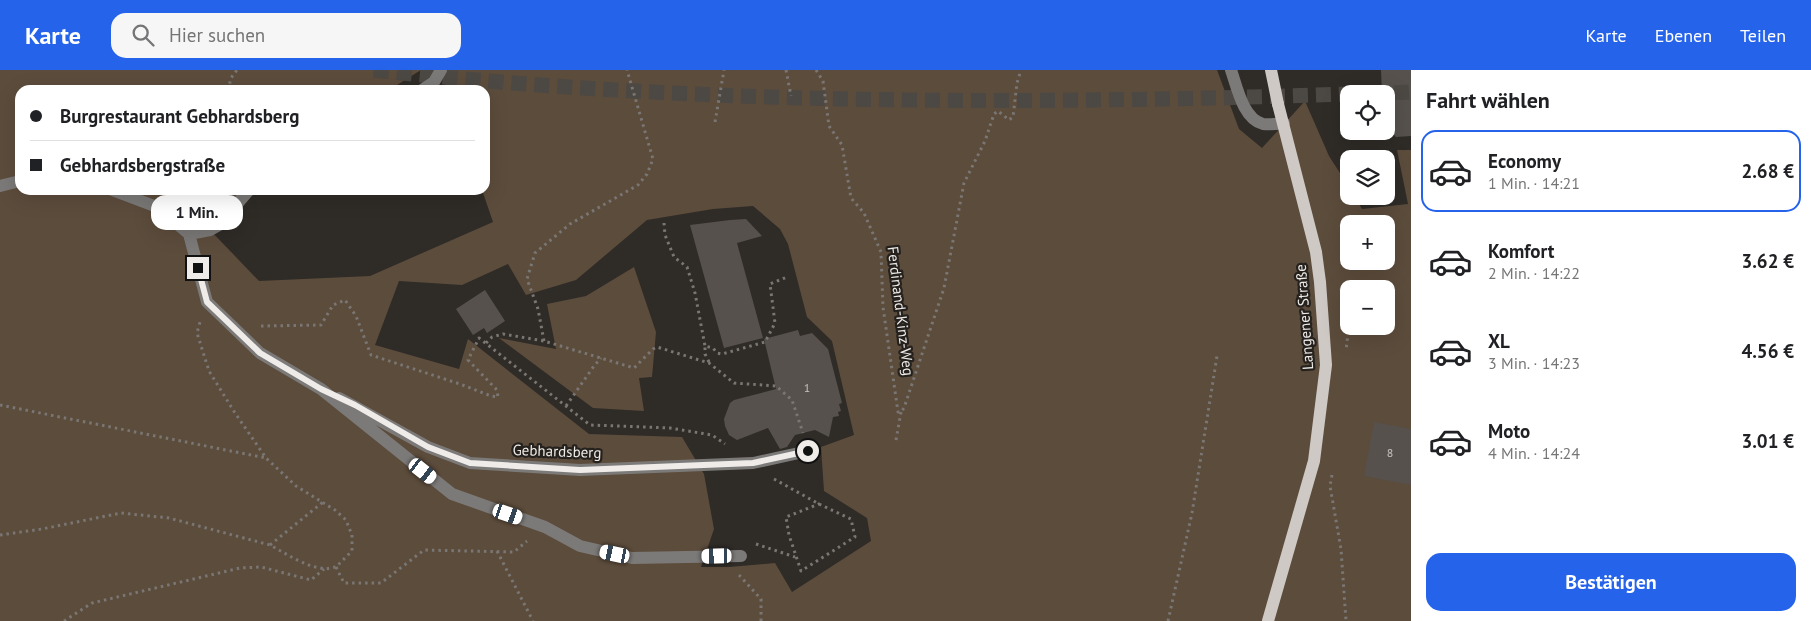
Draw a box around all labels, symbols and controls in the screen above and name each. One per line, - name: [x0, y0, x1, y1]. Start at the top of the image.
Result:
- search box: [111, 13, 461, 58]
- text: Karte: [25, 20, 81, 51]
- icon: search: [129, 21, 157, 49]
- text: Hier suchen: [169, 23, 265, 47]
- text: Karte: [1586, 24, 1627, 47]
- text: Ebenen: [1655, 24, 1712, 47]
- text: Teilen: [1740, 24, 1786, 47]
- map controls: [1340, 85, 1395, 335]
- button: locate: [1340, 85, 1395, 140]
- text: Fahrt wählen: [1426, 86, 1550, 114]
- text: Burgrestaurant Gebhardsberg: [60, 104, 299, 128]
- icon: car: [1428, 149, 1473, 194]
- text: Economy: [1488, 149, 1561, 173]
- button: layers: [1340, 150, 1395, 205]
- text: Gebhardsbergstraße: [60, 153, 225, 177]
- text: 2.68 €: [1741, 159, 1794, 183]
- text: 1 Min. · 14:21: [1488, 173, 1580, 193]
- callout: 1 Min.: [152, 196, 244, 230]
- text: 1 Min.: [176, 202, 218, 222]
- button: +: [1340, 215, 1395, 270]
- icon: car: [1428, 239, 1473, 284]
- text: Komfort: [1488, 239, 1554, 263]
- street label: Ferdinand-Kinz-Weg: [884, 245, 918, 377]
- text: 3.62 €: [1741, 249, 1794, 273]
- route end: [187, 257, 209, 279]
- text: 2 Min. · 14:22: [1488, 263, 1580, 283]
- street label: Langener Straße: [1291, 264, 1317, 370]
- button: −: [1340, 280, 1395, 335]
- icon: car: [1428, 329, 1473, 374]
- text: XL: [1488, 329, 1510, 353]
- text: 4.56 €: [1741, 339, 1794, 363]
- text: 3 Min. · 14:23: [1488, 353, 1580, 373]
- house number: 1: [804, 380, 810, 395]
- icon: car: [1428, 419, 1473, 464]
- text: Moto: [1488, 419, 1530, 443]
- text: 3.01 €: [1741, 429, 1794, 453]
- street label: Gebhardsberg: [512, 440, 602, 462]
- route start: [797, 440, 819, 462]
- text: 4 Min. · 14:24: [1488, 443, 1580, 463]
- house number: 8: [1387, 445, 1393, 460]
- car: [406, 456, 439, 486]
- car: [491, 502, 524, 526]
- car: [598, 544, 631, 564]
- car: [701, 548, 732, 564]
- button: Bestätigen: [1426, 553, 1796, 611]

